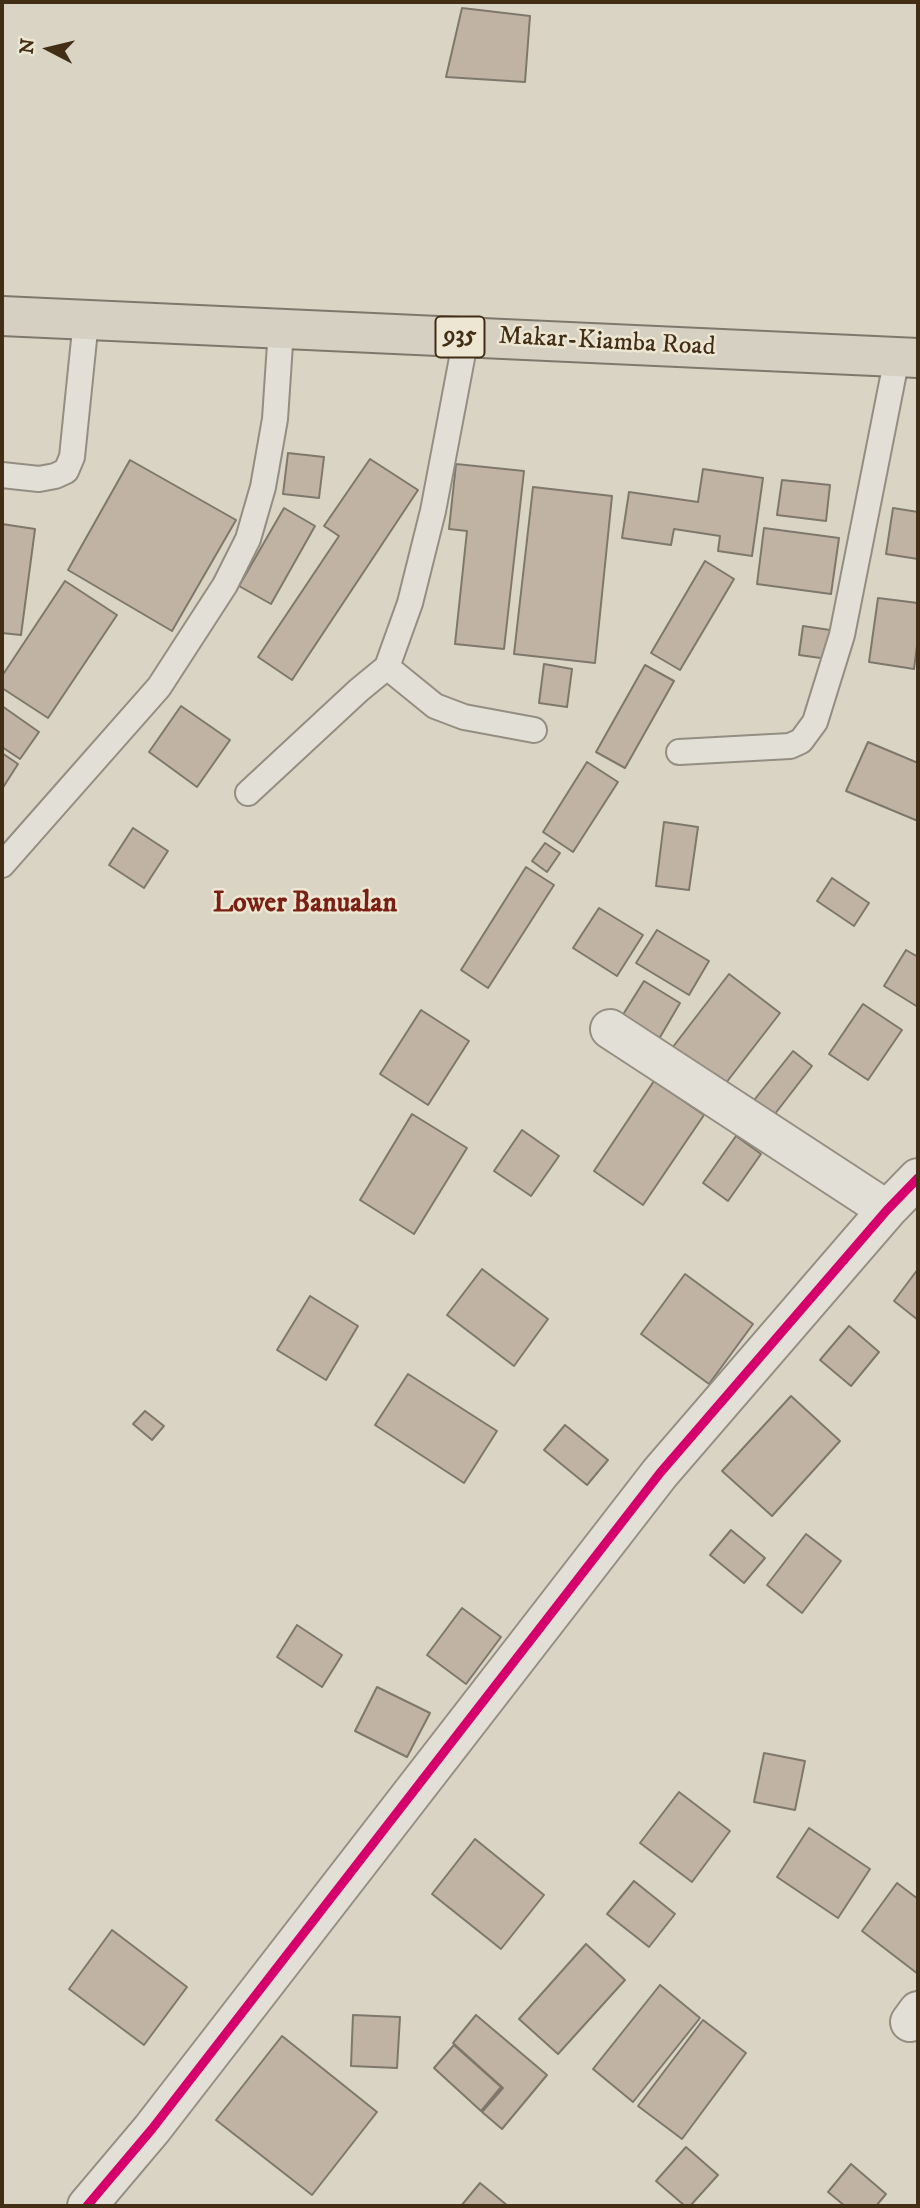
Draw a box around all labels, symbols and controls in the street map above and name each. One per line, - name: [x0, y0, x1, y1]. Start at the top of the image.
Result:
- north arrow: [14, 14, 84, 84]
- text: N: [15, 37, 40, 56]
- road number: 935: [435, 316, 484, 358]
- street label: Makar-Kiamba Road: [498, 322, 716, 364]
- district label: Lower Banualan: [213, 888, 397, 922]

